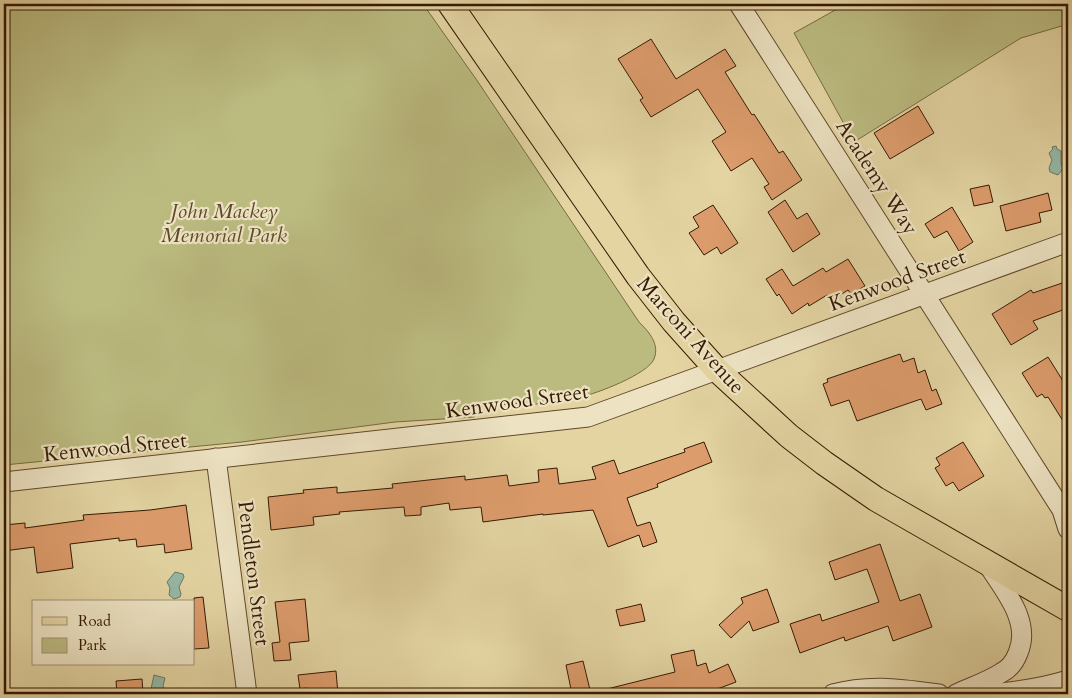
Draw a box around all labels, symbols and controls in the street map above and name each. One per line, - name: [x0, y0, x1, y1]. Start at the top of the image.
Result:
- street label: Academy Way: [828, 114, 925, 241]
- park label: John Mackey Memorial Park: [161, 197, 288, 250]
- street label: Kenwood Street: [825, 242, 970, 319]
- street label: Marconi Avenue: [630, 270, 751, 400]
- street label: Kenwood Street: [444, 377, 591, 426]
- street label: Kenwood Street: [42, 426, 189, 469]
- street label: Pendleton Street: [230, 499, 277, 648]
- legend: [32, 600, 195, 666]
- text: Road: [78, 611, 111, 631]
- text: Park: [78, 635, 107, 655]

